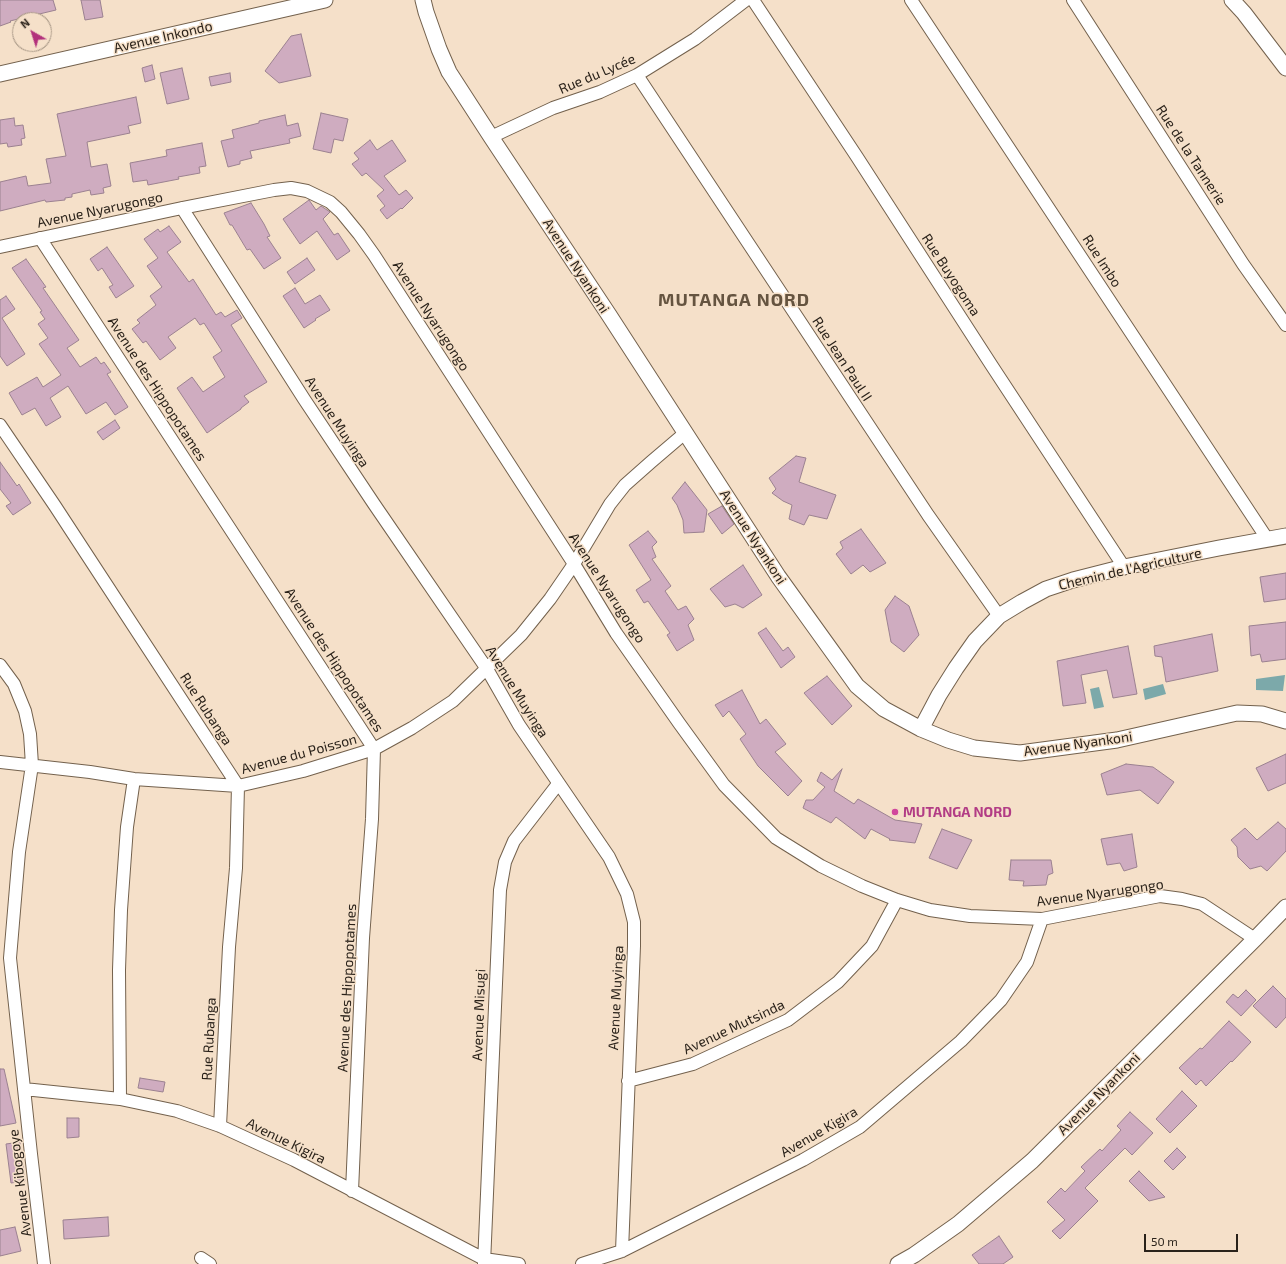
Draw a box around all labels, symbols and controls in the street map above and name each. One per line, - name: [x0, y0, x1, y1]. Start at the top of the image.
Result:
- north arrow: [12, 12, 52, 52]
- text: N: [18, 16, 32, 31]
- street label: Avenue Inkondo: [112, 17, 214, 57]
- street label: Rue du Lycée: [556, 50, 638, 98]
- street label: Rue de la Tannerie: [1152, 102, 1230, 208]
- street label: Avenue Nyarugongo: [36, 188, 164, 232]
- street label: Avenue Nyankoni: [539, 215, 613, 317]
- street label: Rue Buyogoma: [918, 231, 984, 319]
- street label: Rue Imbo: [1079, 232, 1125, 290]
- street label: Avenue Nyarugongo: [389, 258, 473, 374]
- district label: MUTANGA NORD: [658, 289, 810, 311]
- street label: Avenue des Hippopotames: [104, 314, 210, 464]
- street label: Rue Jean Paul II: [809, 314, 875, 404]
- street label: Avenue Muyinga: [301, 374, 373, 470]
- street label: Avenue Nyankoni: [716, 486, 790, 588]
- street label: Avenue Nyarugongo: [565, 530, 649, 646]
- street label: Chemin de l'Agriculture: [1057, 544, 1203, 594]
- street label: Avenue des Hippopotames: [281, 585, 387, 735]
- street label: Avenue Muyinga: [482, 643, 552, 741]
- street label: Rue Rubanga: [176, 670, 236, 748]
- street label: Avenue Nyankoni: [1023, 728, 1133, 760]
- street label: Avenue du Poisson: [239, 730, 359, 778]
- place label: MUTANGA NORD: [903, 804, 1012, 820]
- marker: MUTANGA NORD: [890, 807, 900, 817]
- street label: Avenue Nyarugongo: [1035, 876, 1165, 910]
- street label: Avenue des Hippopotames: [334, 903, 360, 1073]
- street label: Avenue Muyinga: [605, 945, 627, 1051]
- street label: Avenue Misugi: [469, 969, 489, 1061]
- street label: Avenue Mutsinda: [681, 996, 787, 1058]
- street label: Rue Rubanga: [198, 997, 220, 1081]
- street label: Avenue Nyankoni: [1054, 1049, 1144, 1139]
- street label: Avenue Kigira: [777, 1103, 861, 1161]
- street label: Avenue Kigira: [244, 1115, 328, 1167]
- street label: Avenue Kibogoye: [5, 1128, 35, 1238]
- scale bar: [1146, 1226, 1240, 1252]
- text: 50 m: [1151, 1234, 1178, 1248]

